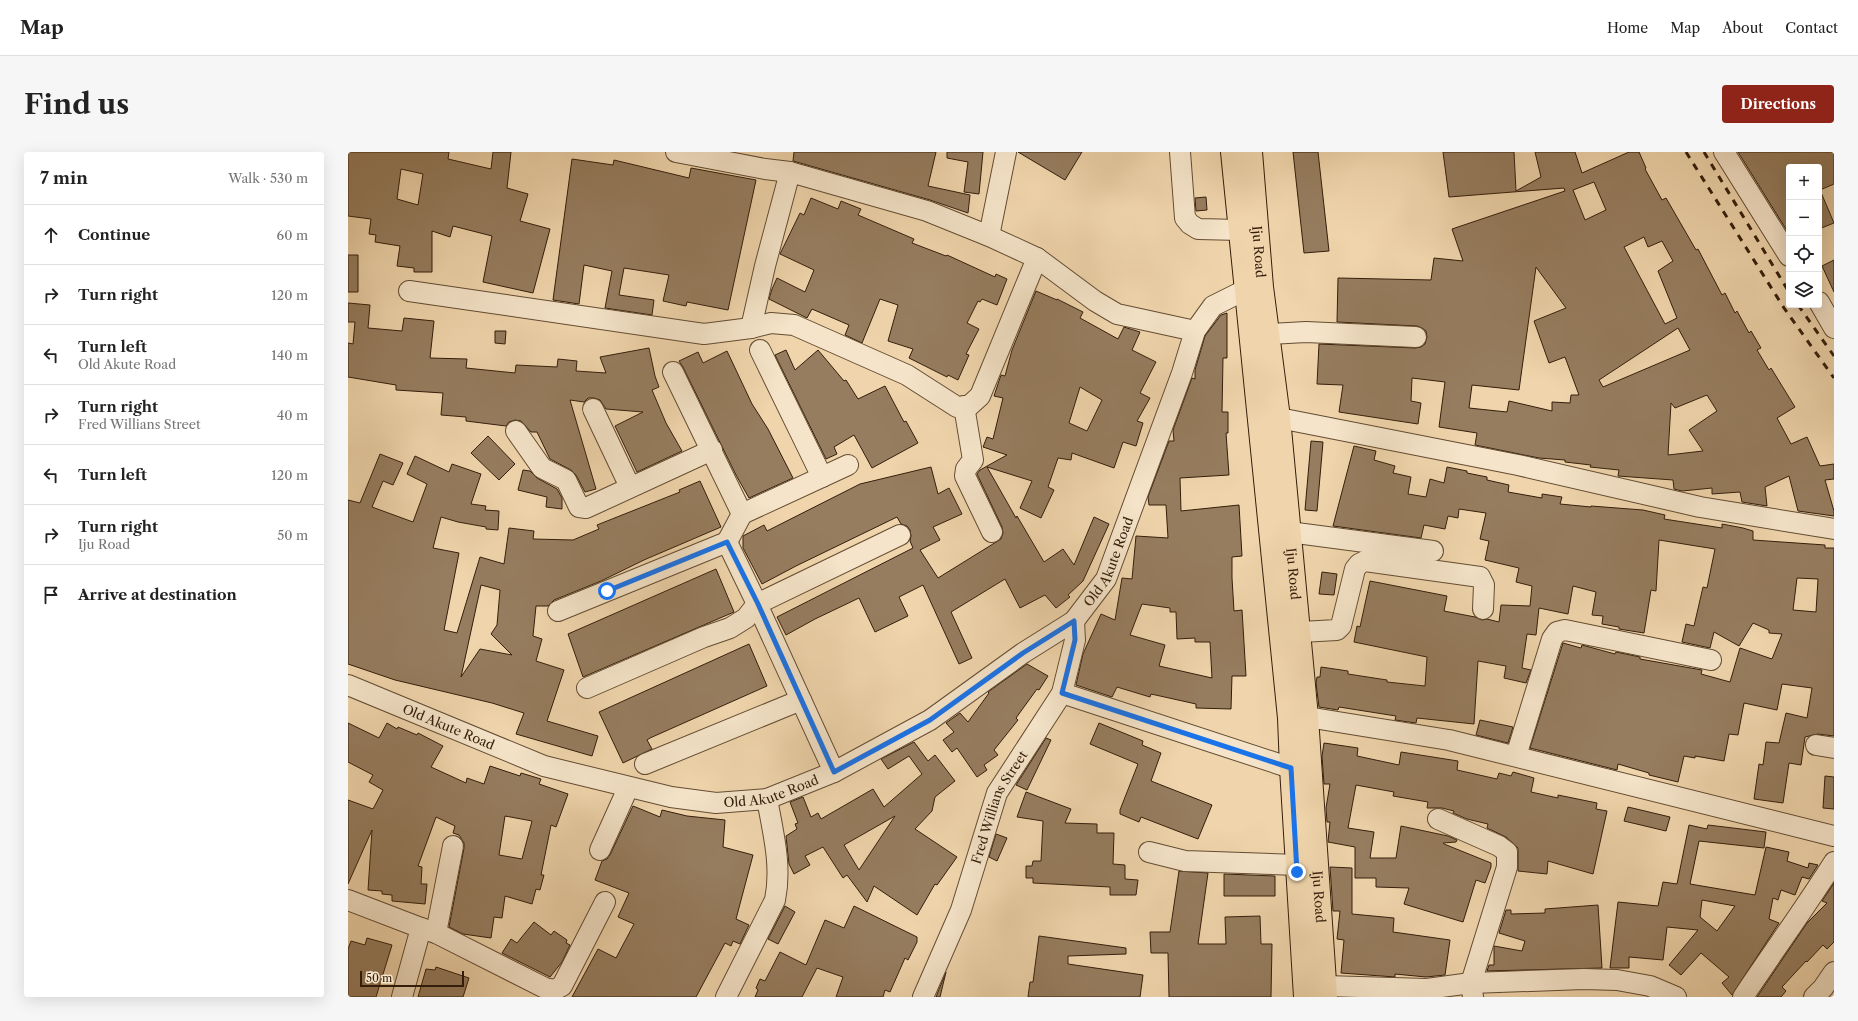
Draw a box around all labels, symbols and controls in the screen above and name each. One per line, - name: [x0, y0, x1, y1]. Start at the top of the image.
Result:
- text: Map: [20, 16, 64, 39]
- text: Home: [1607, 19, 1648, 37]
- text: Map: [1670, 19, 1700, 37]
- text: About: [1722, 19, 1763, 37]
- text: Contact: [1785, 19, 1838, 37]
- button: Directions: [1722, 85, 1834, 123]
- text: Find us: [24, 87, 129, 121]
- map controls: [1786, 164, 1822, 308]
- button: +: [1786, 164, 1822, 200]
- text: 7 min: [40, 168, 88, 188]
- text: Walk · 530 m: [228, 170, 308, 186]
- button: −: [1786, 200, 1822, 236]
- icon: ahead: [40, 224, 62, 246]
- text: Continue: [78, 225, 150, 244]
- street label: Iju Road: [1249, 225, 1269, 278]
- text: 60 m: [277, 227, 308, 243]
- button: locate: [1786, 236, 1822, 272]
- button: layers: [1786, 272, 1822, 308]
- icon: right: [40, 284, 62, 306]
- text: Turn right: [78, 285, 158, 304]
- text: 120 m: [271, 287, 308, 303]
- text: Turn left: [78, 337, 147, 356]
- icon: left: [40, 344, 62, 366]
- text: 140 m: [271, 347, 308, 363]
- text: Old Akute Road: [78, 356, 176, 372]
- text: Turn right: [78, 397, 158, 416]
- icon: right: [40, 404, 62, 426]
- text: 40 m: [277, 407, 308, 423]
- text: Fred Willians Street: [78, 416, 201, 432]
- icon: left: [40, 464, 62, 486]
- text: Turn left: [78, 465, 147, 484]
- text: 120 m: [271, 467, 308, 483]
- street label: Old Akute Road: [1080, 515, 1136, 610]
- text: Turn right: [78, 517, 158, 536]
- icon: right: [40, 524, 62, 546]
- text: 50 m: [277, 527, 308, 543]
- text: Iju Road: [78, 536, 130, 552]
- street label: Iju Road: [1283, 547, 1304, 601]
- route start: [598, 582, 616, 600]
- icon: arrive: [40, 584, 62, 606]
- text: Arrive at destination: [78, 585, 237, 604]
- street label: Old Akute Road: [400, 700, 497, 753]
- street label: Fred Willians Street: [968, 747, 1031, 866]
- street label: Old Akute Road: [723, 771, 821, 810]
- route end: [1288, 863, 1306, 881]
- street label: Iju Road: [1309, 870, 1329, 923]
- scale bar: [360, 969, 464, 988]
- text: 50 m: [366, 971, 392, 985]

